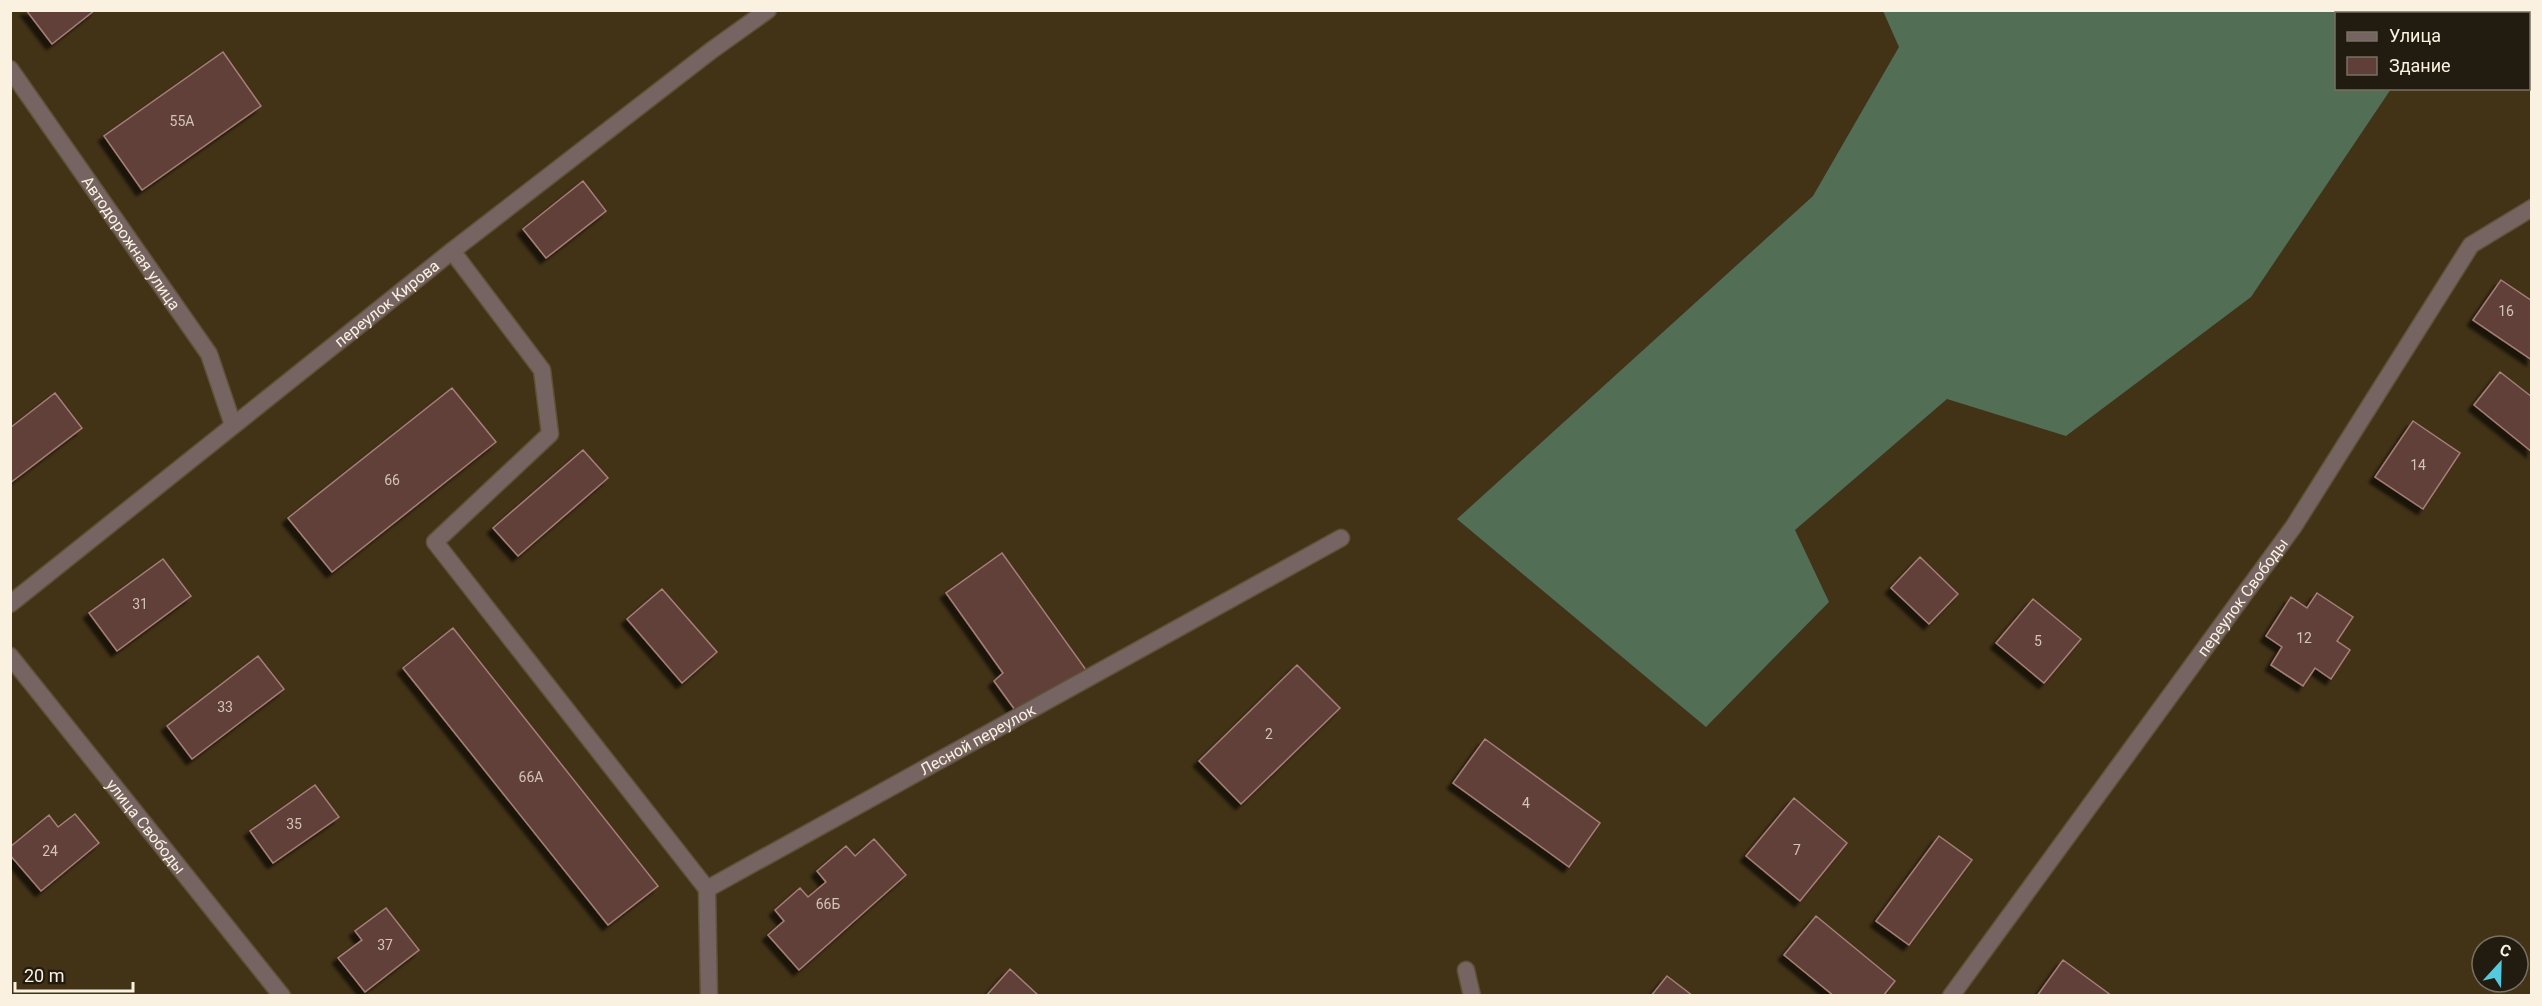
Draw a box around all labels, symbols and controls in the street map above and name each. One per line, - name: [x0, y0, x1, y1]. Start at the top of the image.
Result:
- legend: [2335, 12, 2530, 90]
- text: Улица: [2389, 25, 2441, 46]
- text: Здание: [2389, 55, 2451, 76]
- house number: 55А: [170, 113, 194, 129]
- street label: Автодорожная улица: [78, 172, 184, 314]
- street label: переулок Кирова: [331, 256, 443, 351]
- house number: 16: [2498, 303, 2514, 319]
- house number: 14: [2410, 457, 2426, 473]
- house number: 66: [384, 472, 400, 488]
- street label: переулок Свободы: [2193, 534, 2292, 660]
- house number: 31: [132, 596, 148, 612]
- house number: 12: [2296, 630, 2312, 646]
- house number: 5: [2034, 633, 2042, 649]
- house number: 33: [217, 699, 233, 715]
- street label: Лесной переулок: [916, 700, 1039, 779]
- house number: 2: [1265, 726, 1273, 742]
- house number: 66А: [519, 769, 543, 785]
- street label: улица Свободы: [102, 775, 189, 878]
- house number: 4: [1522, 795, 1530, 811]
- house number: 35: [286, 816, 302, 832]
- house number: 7: [1793, 842, 1801, 858]
- house number: 24: [42, 843, 58, 859]
- house number: 66Б: [816, 896, 840, 912]
- north arrow: [2470, 934, 2530, 994]
- house number: 37: [377, 937, 393, 953]
- text: С: [2497, 940, 2514, 961]
- scale bar: [15, 955, 134, 993]
- text: 20 m: [24, 965, 64, 986]

